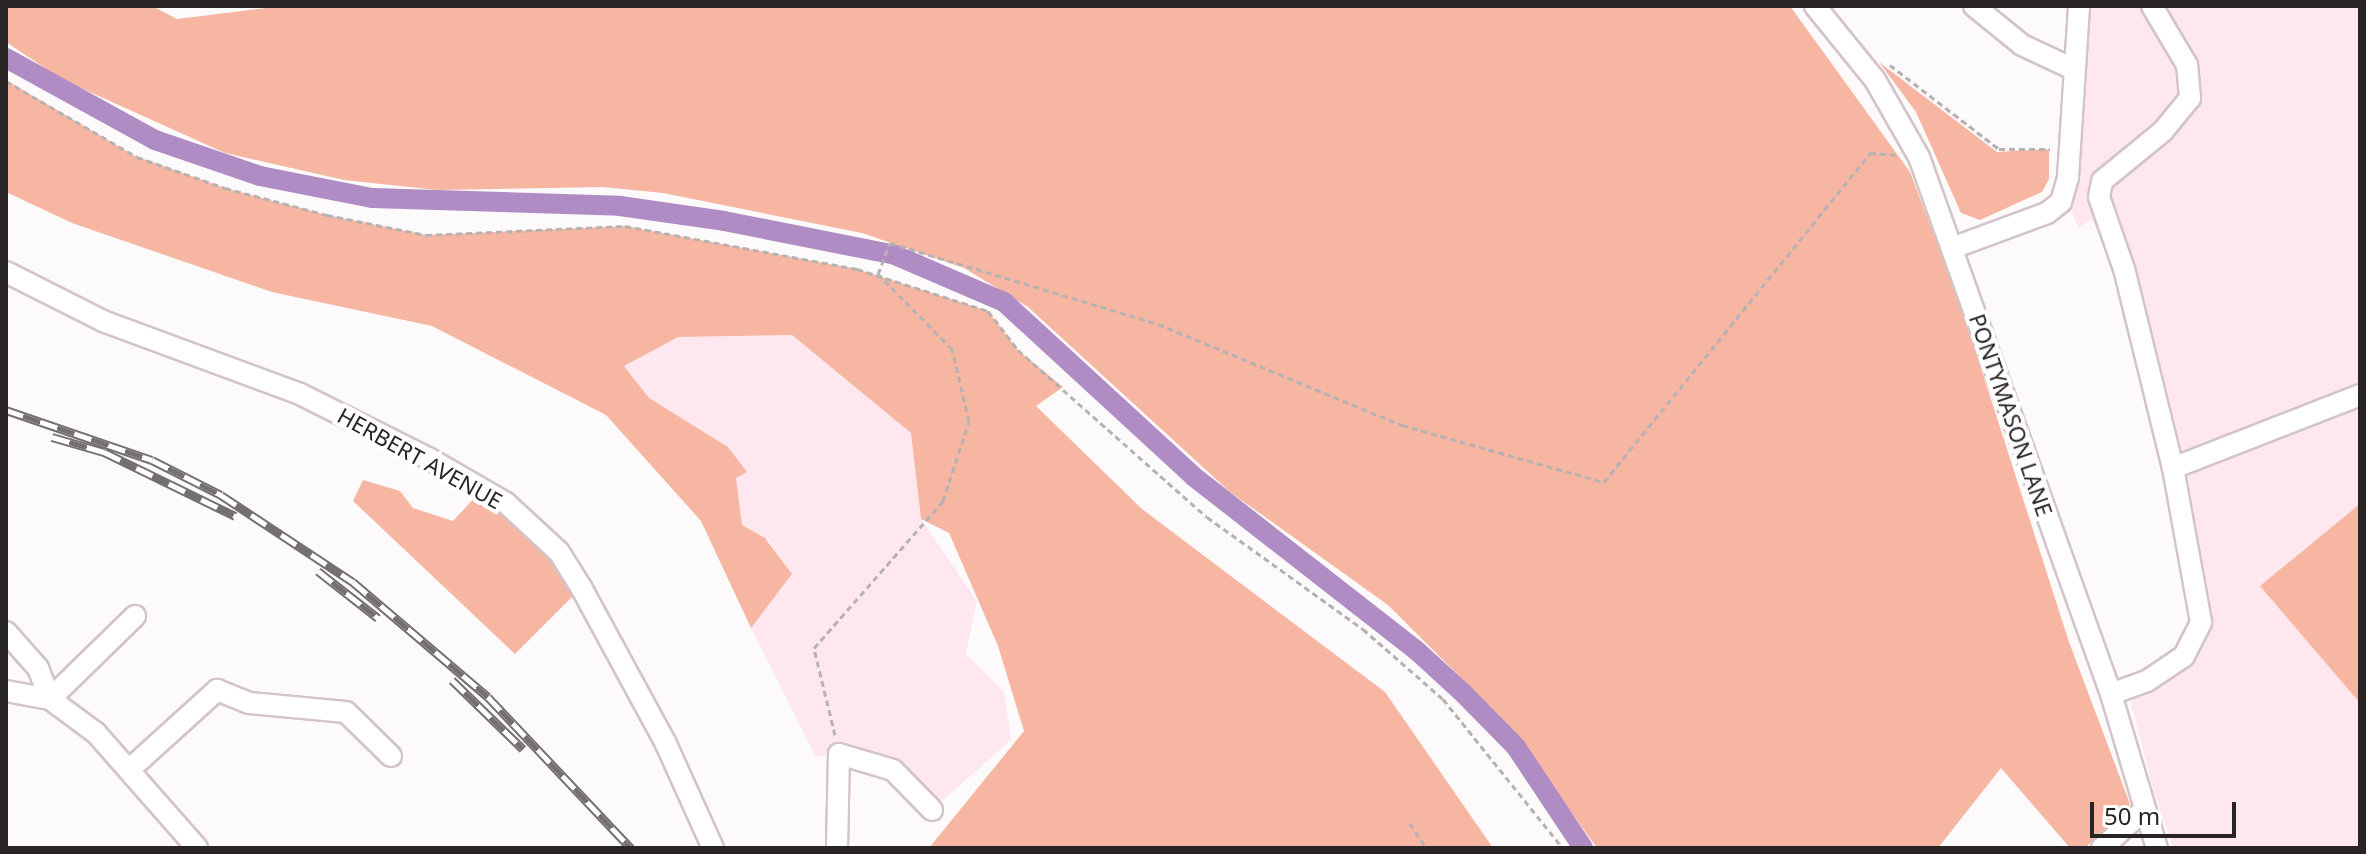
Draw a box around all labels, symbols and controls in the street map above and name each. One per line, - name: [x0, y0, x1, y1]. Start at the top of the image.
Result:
- street label: PONTYMASON LANE: [1964, 310, 2058, 520]
- street label: HERBERT AVENUE: [333, 402, 507, 514]
- scale bar: [2094, 786, 2240, 836]
- text: 50 m: [2104, 799, 2160, 832]

